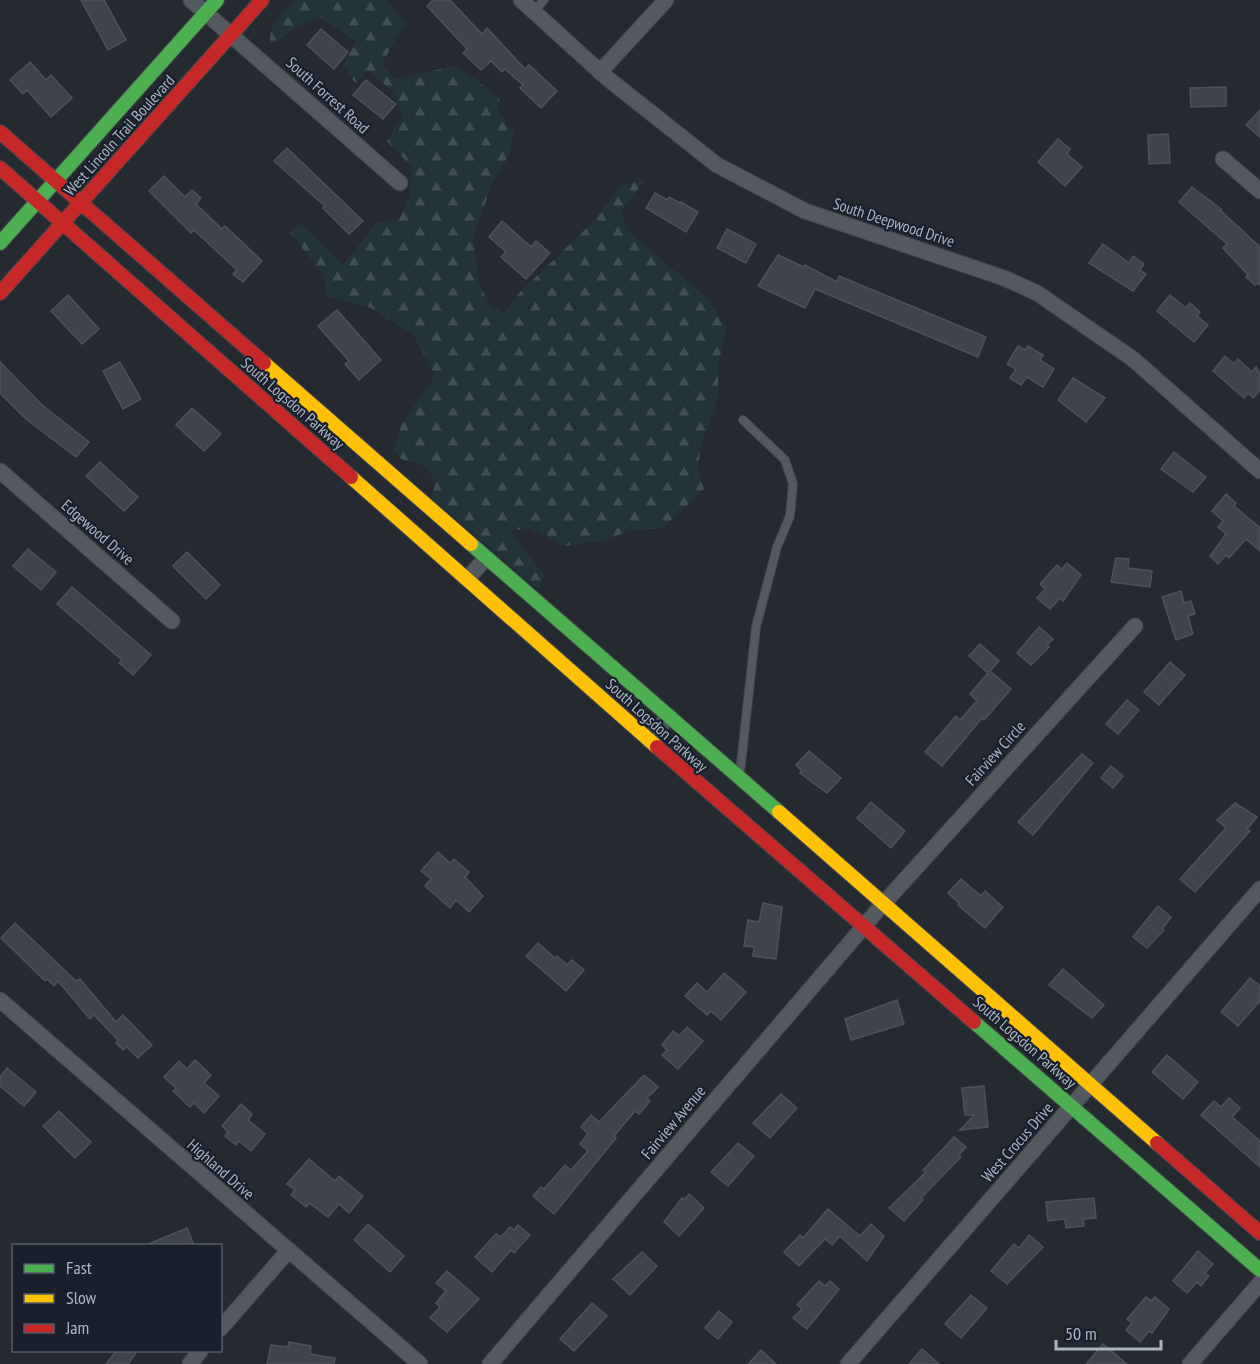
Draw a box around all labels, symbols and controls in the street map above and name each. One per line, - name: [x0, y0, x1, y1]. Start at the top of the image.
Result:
- street label: South Forrest Road: [282, 52, 374, 138]
- street label: West Lincoln Trail Boulevard: [59, 70, 179, 200]
- street label: South Deepwood Drive: [831, 193, 957, 251]
- street label: South Logsdon Parkway: [237, 353, 349, 453]
- street label: Edgewood Drive: [58, 495, 138, 569]
- street label: South Logsdon Parkway: [602, 674, 712, 776]
- street label: Fairview Circle: [961, 716, 1029, 790]
- street label: South Logsdon Parkway: [969, 992, 1081, 1092]
- street label: Fairview Avenue: [637, 1081, 709, 1163]
- street label: West Crocus Drive: [977, 1098, 1057, 1186]
- street label: Highland Drive: [183, 1134, 259, 1204]
- legend: [12, 1244, 222, 1352]
- text: Fast: [66, 1256, 92, 1279]
- text: Slow: [66, 1286, 97, 1309]
- scale bar: [1056, 1313, 1161, 1351]
- text: Jam: [65, 1316, 89, 1339]
- text: 50 m: [1065, 1322, 1097, 1345]

